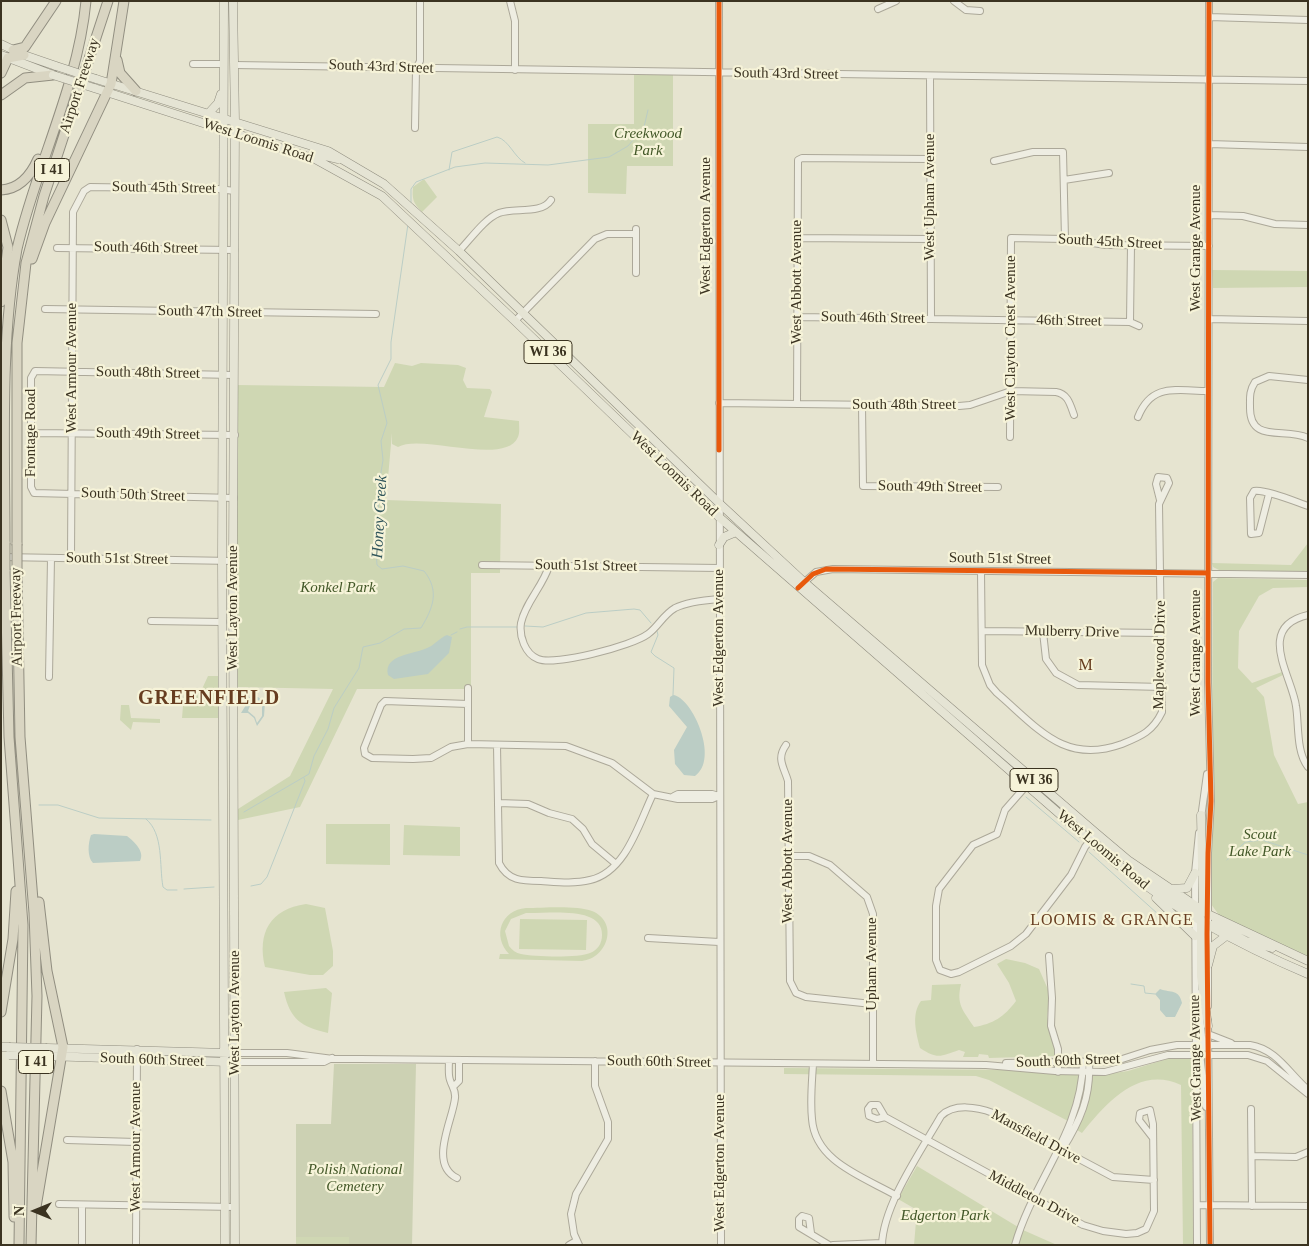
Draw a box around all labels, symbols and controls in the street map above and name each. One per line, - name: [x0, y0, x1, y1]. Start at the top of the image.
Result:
- street label: Airport Freeway: [56, 36, 104, 136]
- street label: South 43rd Street: [328, 56, 434, 78]
- street label: South 43rd Street: [733, 64, 839, 84]
- street label: West Loomis Road: [201, 115, 315, 167]
- park label: Creekwood Park: [614, 125, 682, 160]
- street label: West Upham Avenue: [921, 134, 939, 260]
- street label: West Edgerton Avenue: [697, 157, 715, 295]
- road number: I 41: [34, 158, 70, 182]
- street label: South 45th Street: [112, 178, 216, 198]
- street label: West Grange Avenue: [1187, 185, 1205, 311]
- street label: West Abbott Avenue: [788, 220, 806, 344]
- street label: South 45th Street: [1058, 230, 1162, 254]
- street label: South 46th Street: [94, 238, 198, 258]
- street label: West Clayton Crest Avenue: [1002, 255, 1020, 421]
- street label: South 47th Street: [158, 302, 262, 322]
- street label: West Armour Avenue: [63, 303, 81, 433]
- street label: South 46th Street: [821, 308, 925, 328]
- street label: 46th Street: [1036, 311, 1102, 331]
- road number: WI 36: [524, 341, 572, 364]
- street label: South 48th Street: [96, 363, 200, 383]
- street label: Frontage Road: [22, 389, 40, 477]
- street label: South 48th Street: [852, 396, 956, 414]
- street label: South 49th Street: [96, 424, 200, 444]
- street label: West Loomis Road: [627, 428, 721, 520]
- water label: Honey Creek: [368, 475, 392, 559]
- street label: South 49th Street: [878, 477, 982, 497]
- street label: South 50th Street: [81, 484, 185, 506]
- street label: West Layton Avenue: [224, 545, 242, 671]
- street label: South 51st Street: [66, 549, 168, 569]
- street label: South 51st Street: [949, 549, 1051, 569]
- street label: South 51st Street: [535, 556, 637, 576]
- street label: Airport Freeway: [7, 567, 27, 667]
- street label: West Edgerton Avenue: [710, 569, 728, 707]
- park label: Konkel Park: [300, 579, 376, 597]
- street label: West Grange Avenue: [1187, 590, 1205, 716]
- street label: Maplewood Drive: [1150, 600, 1170, 710]
- street label: Mulberry Drive: [1025, 622, 1119, 642]
- district label: M: [1078, 656, 1094, 676]
- district label: GREENFIELD: [137, 687, 281, 711]
- road number: WI 36: [1010, 768, 1058, 792]
- street label: West Abbott Avenue: [779, 799, 797, 923]
- street label: West Loomis Road: [1053, 806, 1153, 894]
- park label: Scout Lake Park: [1229, 826, 1291, 861]
- district label: LOOMIS & GRANGE: [1028, 911, 1196, 931]
- street label: Upham Avenue: [863, 917, 881, 1011]
- street label: West Layton Avenue: [226, 950, 244, 1076]
- street label: West Grange Avenue: [1186, 994, 1206, 1122]
- street label: South 60th Street: [100, 1049, 204, 1071]
- road number: I 41: [18, 1050, 54, 1074]
- street label: South 60th Street: [1016, 1050, 1120, 1072]
- street label: South 60th Street: [607, 1052, 711, 1072]
- street label: West Armour Avenue: [127, 1082, 145, 1212]
- street label: West Edgerton Avenue: [711, 1094, 729, 1232]
- street label: Mansfield Drive: [988, 1106, 1084, 1168]
- park label: Polish National Cemetery: [308, 1161, 402, 1196]
- street label: Middleton Drive: [985, 1166, 1083, 1230]
- north arrow: [10, 1186, 60, 1236]
- text: N: [12, 1206, 27, 1216]
- park label: Edgerton Park: [901, 1207, 989, 1225]

